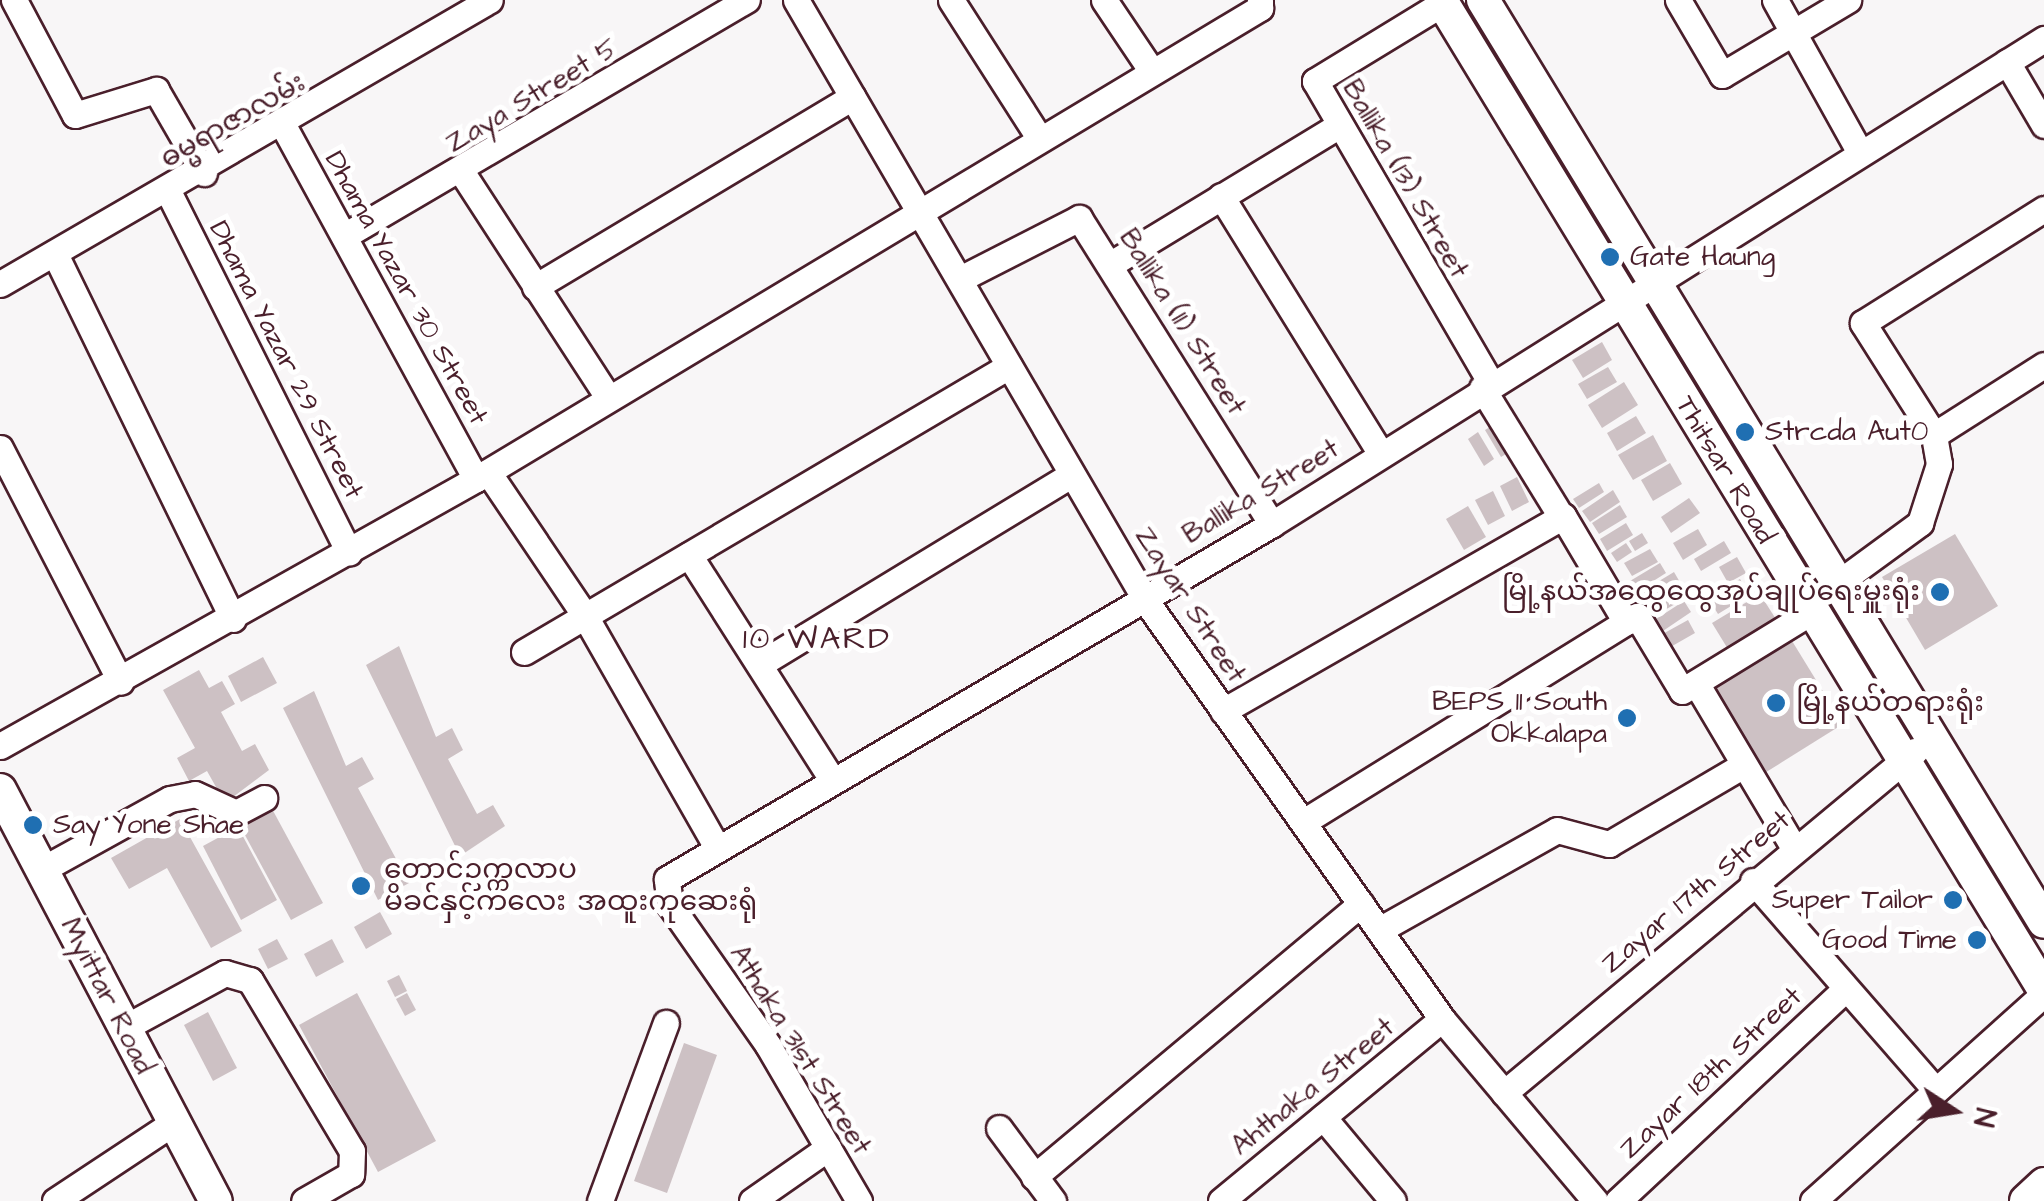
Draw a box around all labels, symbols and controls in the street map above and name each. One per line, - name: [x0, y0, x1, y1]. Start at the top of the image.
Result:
- street label: Zaya Street 5: [440, 32, 624, 160]
- street label: ဓမ္မရာဇာလမ်း: [155, 66, 311, 176]
- street label: Ballika (13) Street: [1335, 74, 1475, 284]
- street label: Dhama Yazar 30 Street: [317, 146, 495, 430]
- street label: Dhama Yazar 29 Street: [201, 216, 371, 504]
- street label: Ballika (11) Street: [1111, 223, 1253, 421]
- place label: Gate Haung: [1630, 240, 1775, 274]
- marker: Gate Haung: [1599, 246, 1621, 268]
- street label: Thitsar Road: [1668, 390, 1782, 550]
- place label: Strcda Aut0: [1765, 415, 1928, 449]
- marker: Strcda Aut0: [1734, 421, 1756, 443]
- street label: Ballika Street: [1177, 432, 1345, 552]
- street label: Zayar Street: [1127, 521, 1253, 689]
- place label: မြို့နယ်အထွေထွေအုပ်ချုပ်ရေးမှူးရုံး: [1502, 575, 1920, 609]
- marker: မြို့နယ်အထွေထွေအုပ်ချုပ်ရေးမှူးရုံး: [1929, 581, 1951, 603]
- district label: 10 WARD: [743, 620, 891, 658]
- place label: BEPS 11 South Okkalapa: [1432, 685, 1607, 751]
- place label: မြို့နယ်တရားရုံး: [1796, 686, 1984, 720]
- marker: မြို့နယ်တရားရုံး: [1765, 692, 1787, 714]
- marker: BEPS 11 South Okkalapa: [1616, 707, 1638, 729]
- street label: Zayar 17th Street: [1595, 803, 1797, 981]
- place label: Say Yone Shae: [53, 808, 244, 842]
- marker: Say Yone Shae: [22, 814, 44, 836]
- place label: တောင်ဥက္ကလာပ မိခင်နှင့်ကလေး အထူးကုဆေးရုံ: [384, 853, 757, 919]
- marker: တောင်ဥက္ကလာပ မိခင်နှင့်ကလေး အထူးကုဆေးရုံ: [348, 873, 374, 899]
- place label: Super Tailor: [1772, 883, 1933, 917]
- marker: Super Tailor: [1942, 889, 1964, 911]
- street label: Myittar Road: [53, 912, 161, 1080]
- place label: Good Time: [1822, 923, 1957, 957]
- marker: Good Time: [1966, 929, 1988, 951]
- street label: Athaka 31st Street: [722, 939, 878, 1161]
- street label: Zayar 18th Street: [1613, 980, 1809, 1166]
- street label: Ahthaka Street: [1225, 1011, 1401, 1163]
- north arrow: [1904, 1061, 2004, 1161]
- text: N: [1963, 1105, 2005, 1130]

